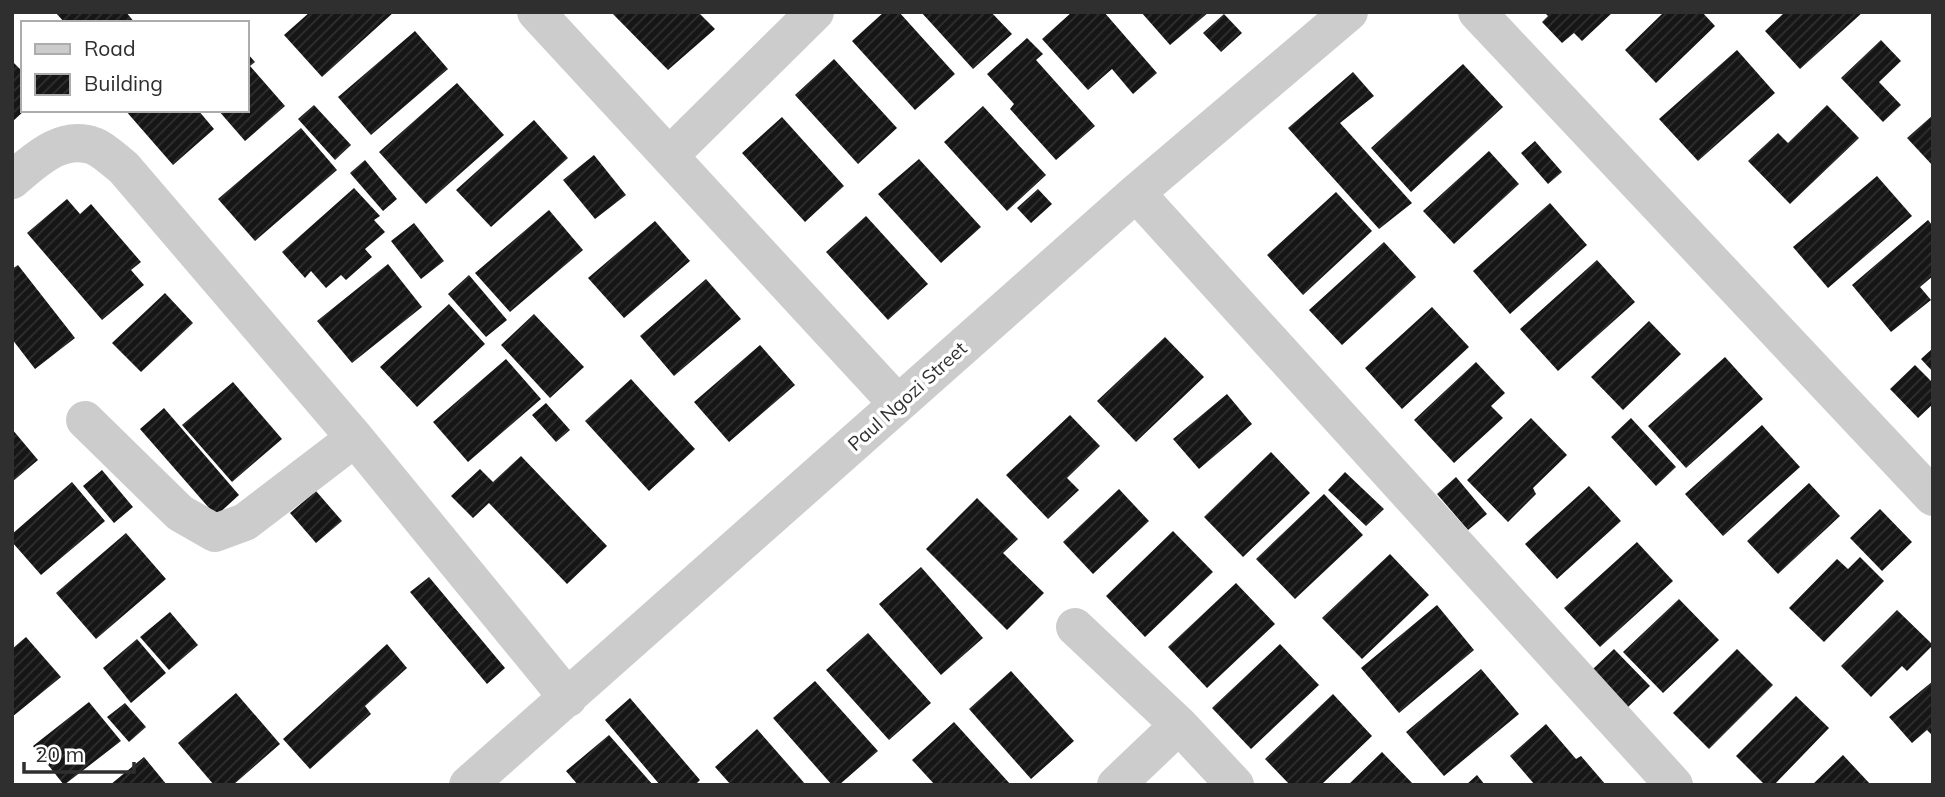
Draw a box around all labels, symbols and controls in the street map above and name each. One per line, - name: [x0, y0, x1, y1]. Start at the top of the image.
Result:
- legend: [21, 21, 248, 112]
- text: Road: [84, 35, 135, 61]
- text: Building: [84, 70, 163, 96]
- street label: Paul Ngozi Street: [842, 336, 972, 456]
- scale bar: [24, 730, 135, 774]
- text: 20 m: [35, 741, 84, 767]

